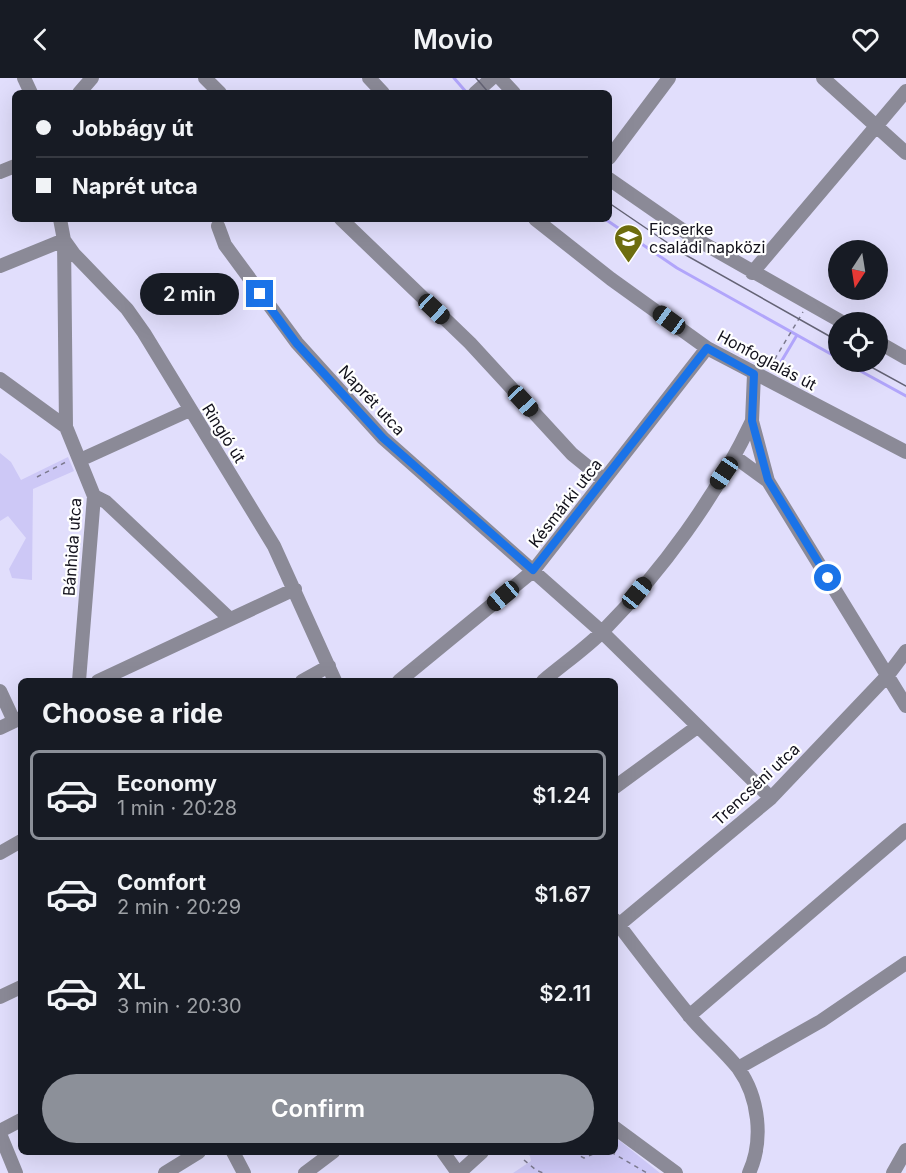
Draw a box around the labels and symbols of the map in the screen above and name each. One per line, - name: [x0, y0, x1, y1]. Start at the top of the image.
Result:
- place label: Ficserke családi napközi: [649, 219, 765, 257]
- school or university icon: Ficserke családi napközi: [612, 222, 644, 264]
- north arrow: [828, 240, 888, 300]
- callout: 2 min: [140, 273, 239, 315]
- route end: [246, 280, 273, 307]
- car: [415, 290, 453, 328]
- car: [649, 302, 689, 338]
- street label: Honfoglalás út: [714, 326, 820, 394]
- street label: Naprét utca: [335, 361, 409, 439]
- car: [504, 382, 542, 420]
- street label: Ringló út: [198, 400, 250, 466]
- car: [706, 453, 742, 493]
- street label: Késmárki utca: [524, 455, 606, 551]
- street label: Bánhida utca: [59, 497, 85, 597]
- route start: [814, 564, 841, 591]
- car: [619, 573, 655, 613]
- car: [483, 578, 523, 614]
- street label: Trencséni utca: [708, 739, 804, 829]

